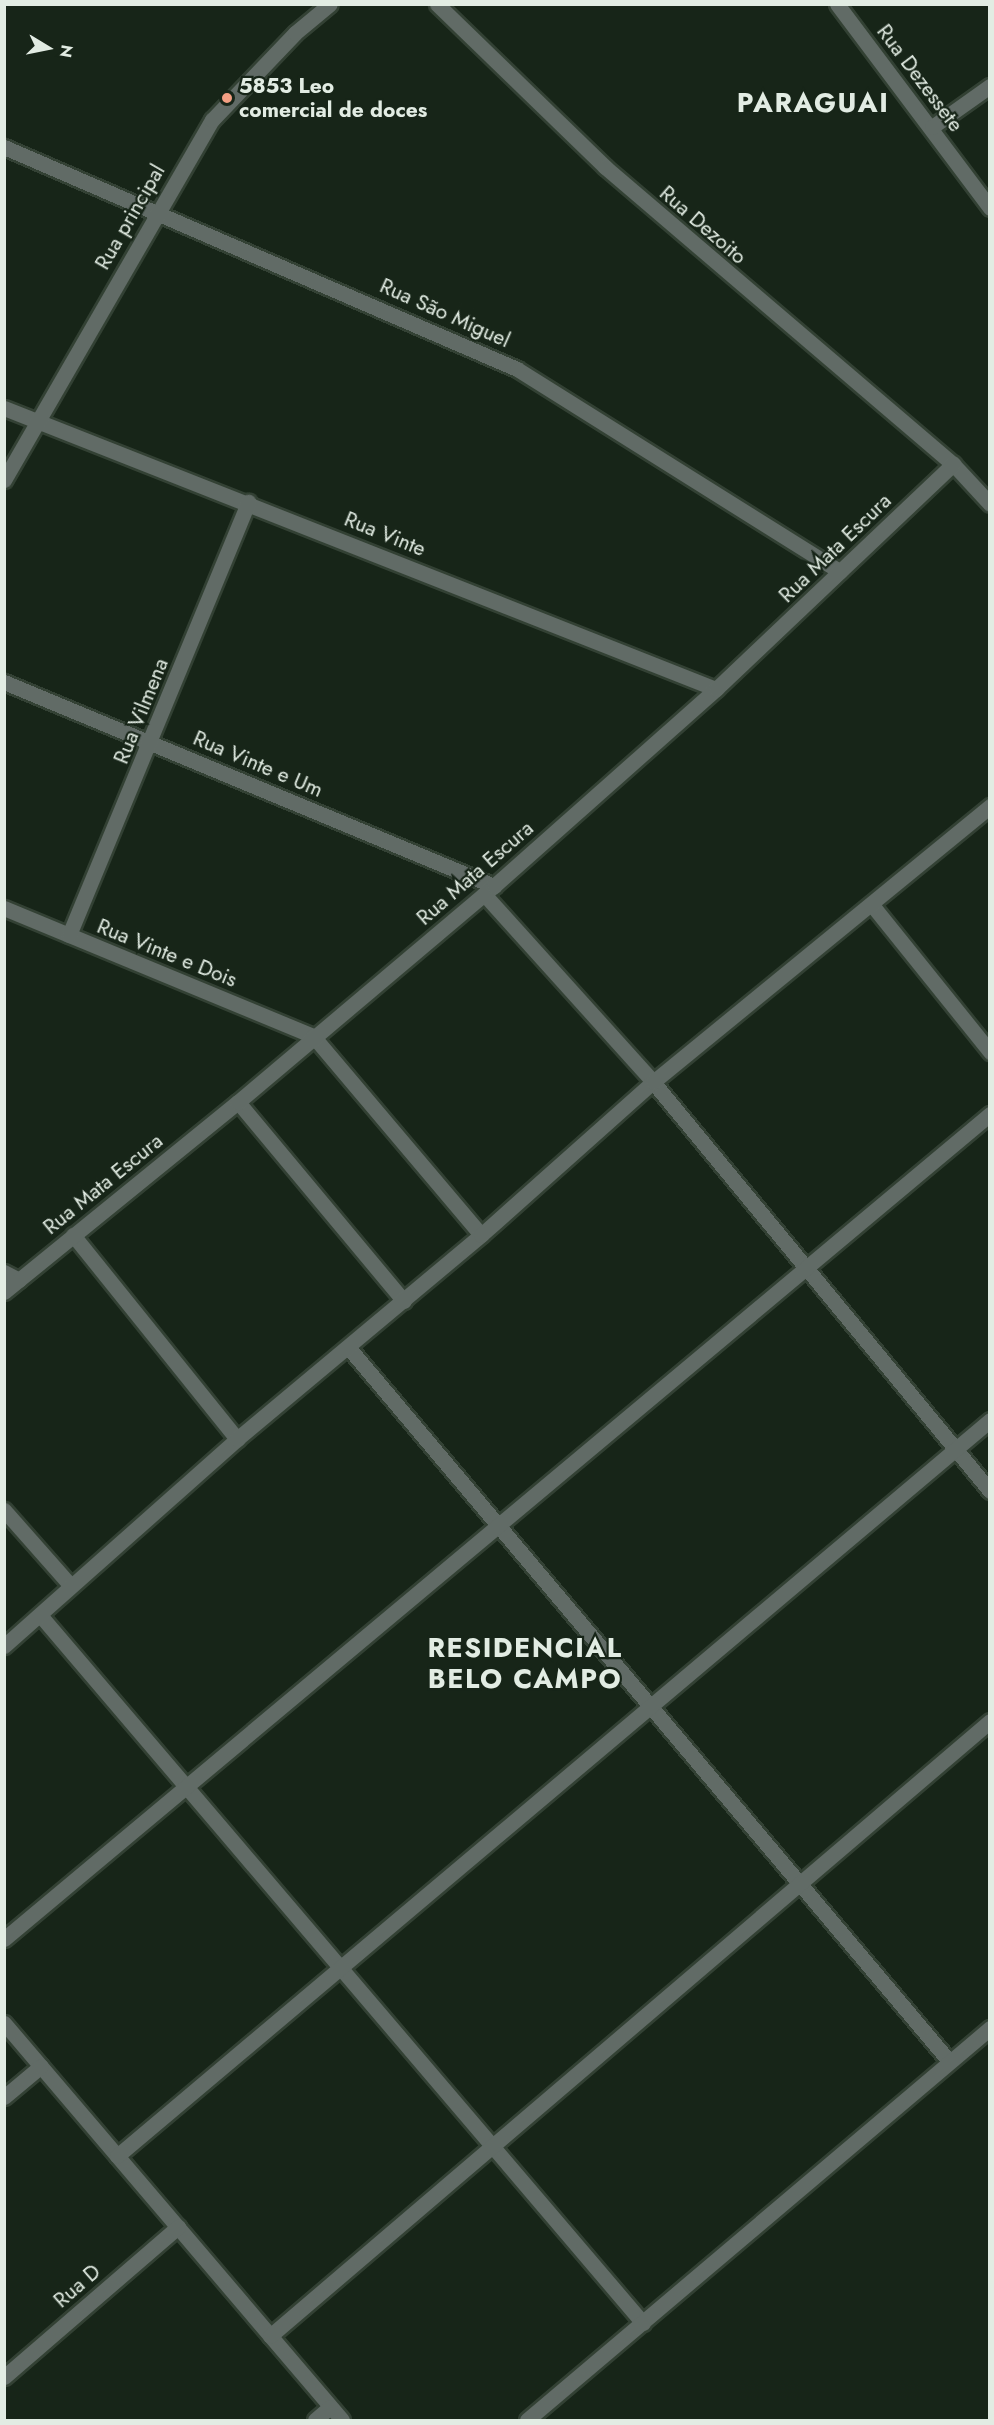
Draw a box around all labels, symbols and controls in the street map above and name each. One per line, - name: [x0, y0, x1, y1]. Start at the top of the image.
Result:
- north arrow: [18, 18, 78, 78]
- street label: Rua Dezessete: [872, 19, 968, 137]
- text: N: [54, 43, 79, 59]
- place label: 5853 Leo comercial de doces: [239, 73, 427, 123]
- district label: PARAGUAI: [737, 87, 889, 119]
- marker: 5853 Leo comercial de doces: [220, 91, 234, 105]
- street label: Rua principal: [90, 160, 170, 274]
- street label: Rua Dezoito: [654, 180, 752, 270]
- street label: Rua São Miguel: [376, 273, 514, 353]
- street label: Rua Mata Escura: [774, 488, 896, 608]
- street label: Rua Vinte: [341, 506, 429, 562]
- street label: Rua Vilmena: [108, 655, 174, 767]
- street label: Rua Vinte e Um: [189, 725, 327, 803]
- street label: Rua Mata Escura: [412, 816, 538, 930]
- street label: Rua Vinte e Dois: [93, 914, 241, 992]
- street label: Rua Mata Escura: [38, 1128, 168, 1240]
- district label: RESIDENCIAL BELO CAMPO: [428, 1631, 622, 1694]
- street label: Rua D: [49, 2259, 105, 2313]

